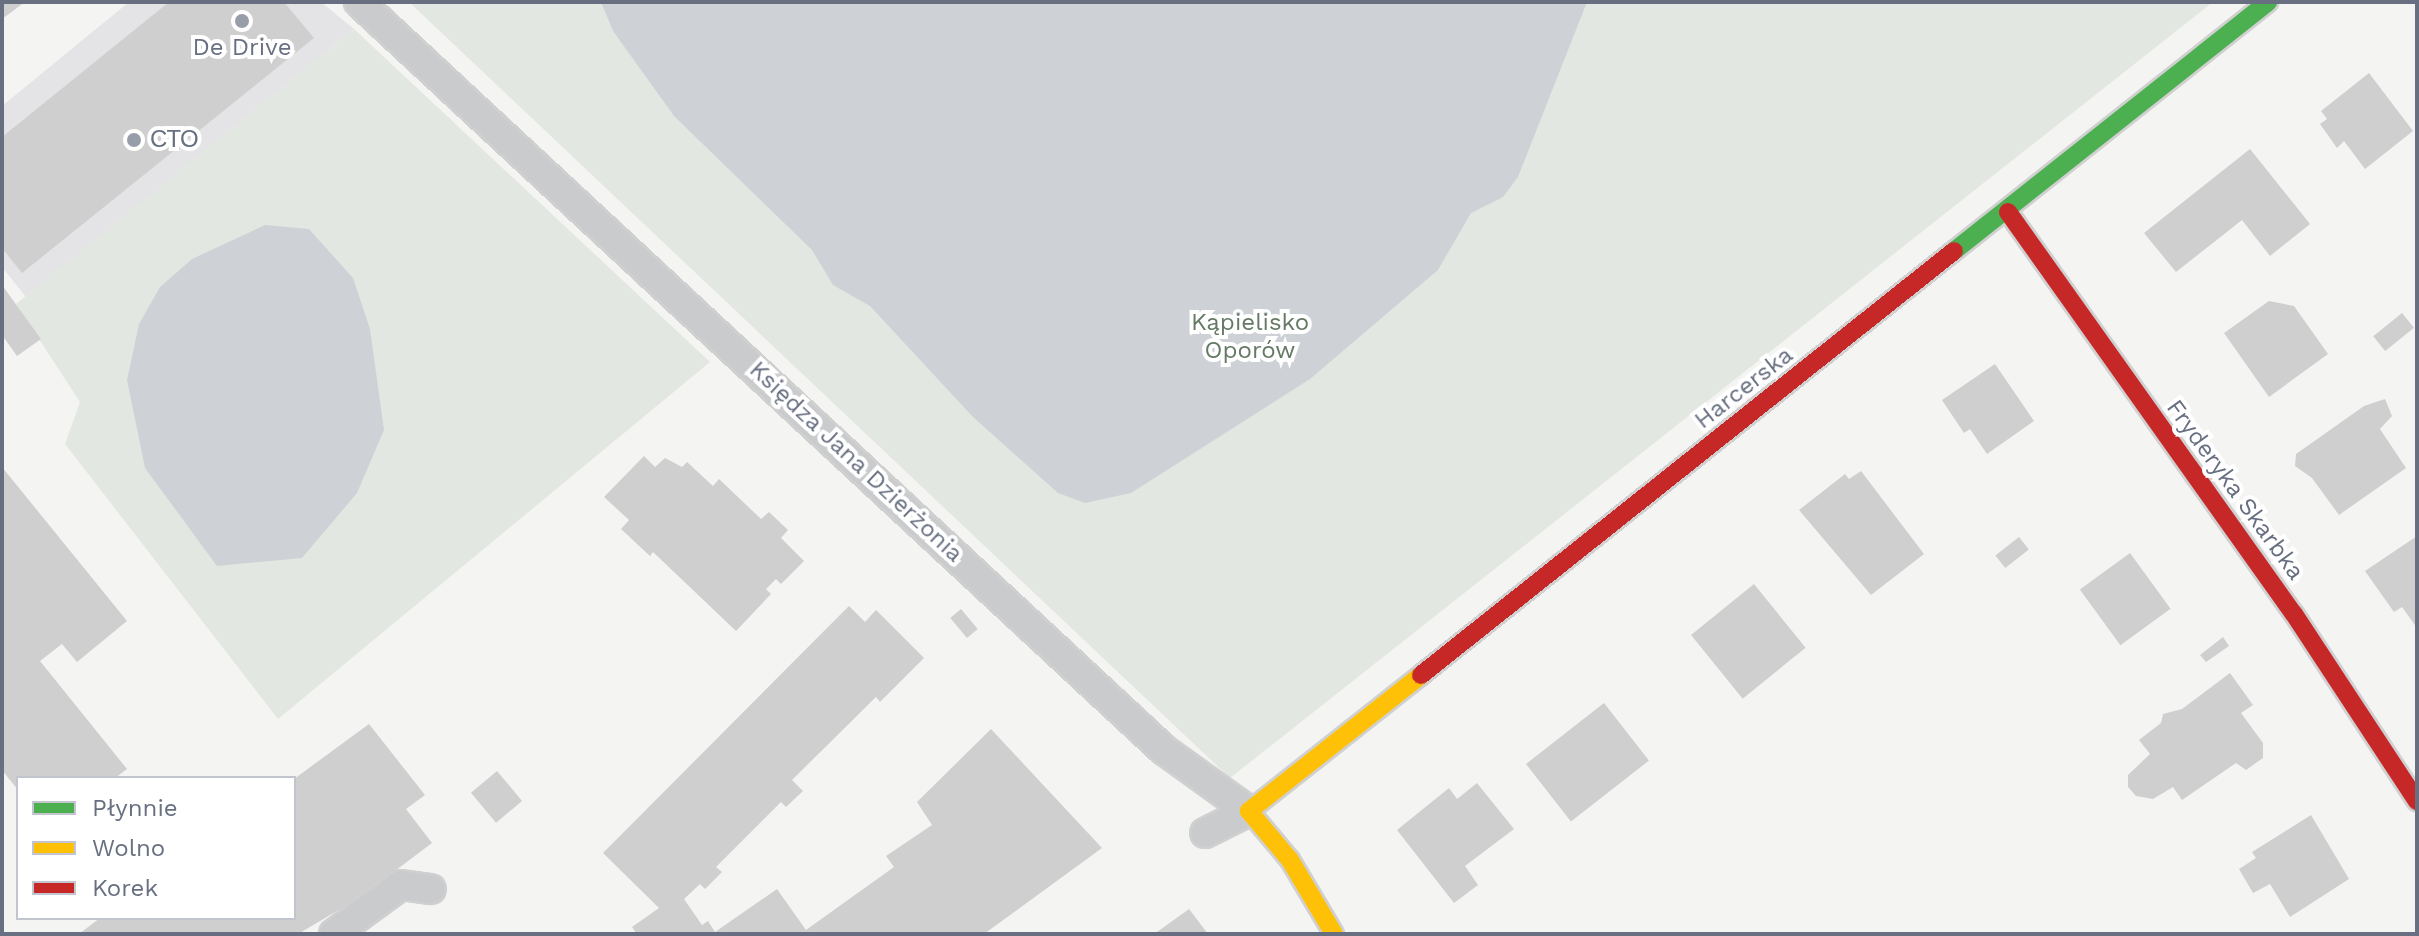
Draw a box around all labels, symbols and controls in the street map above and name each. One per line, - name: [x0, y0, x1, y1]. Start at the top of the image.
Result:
- marker: De Drive: [233, 12, 251, 30]
- place label: De Drive: [192, 34, 292, 62]
- place label: СТО: [150, 126, 199, 154]
- marker: СТО: [125, 131, 143, 149]
- park label: Kąpielisko Oporów: [1191, 309, 1309, 365]
- street label: Harcerska: [1689, 341, 1799, 435]
- street label: Księdza Jana Dzierżonia: [743, 355, 969, 569]
- street label: Fryderyka Skarbka: [2160, 394, 2310, 586]
- legend: [16, 776, 296, 920]
- text: Płynnie: [92, 794, 178, 822]
- text: Wolno: [92, 834, 165, 862]
- text: Korek: [92, 874, 158, 902]

